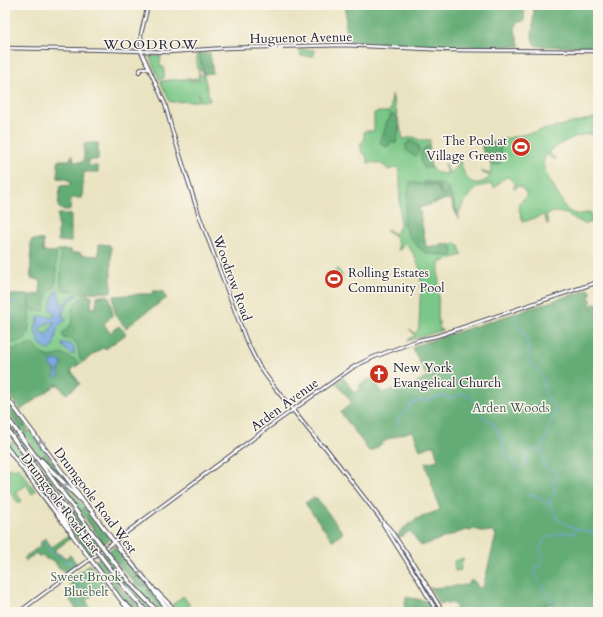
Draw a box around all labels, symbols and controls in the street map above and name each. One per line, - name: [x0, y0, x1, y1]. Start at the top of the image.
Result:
- street label: Huguenot Avenue: [250, 28, 353, 48]
- district label: WOODROW: [102, 35, 199, 54]
- place label: The Pool at Village Greens: [426, 132, 507, 165]
- sports icon: The Pool at Village Greens: [510, 136, 532, 158]
- street label: Woodrow Road: [208, 232, 256, 324]
- place label: Rolling Estates Community Pool: [348, 264, 445, 297]
- sports icon: Rolling Estates Community Pool: [323, 268, 345, 290]
- place label: New York Evangelical Church: [393, 359, 501, 392]
- church icon: New York Evangelical Church: [368, 363, 390, 385]
- street label: Arden Avenue: [247, 374, 322, 436]
- park label: Arden Woods: [472, 399, 550, 417]
- one-way arrow: [39, 440, 46, 447]
- street label: Drumgoole Road West: [49, 444, 141, 557]
- street label: Drumgoole Road East: [16, 450, 104, 558]
- one-way arrow: [63, 483, 71, 491]
- park label: Sweet Brook Bluebelt: [51, 568, 122, 601]
- one-way arrow: [138, 571, 145, 578]

